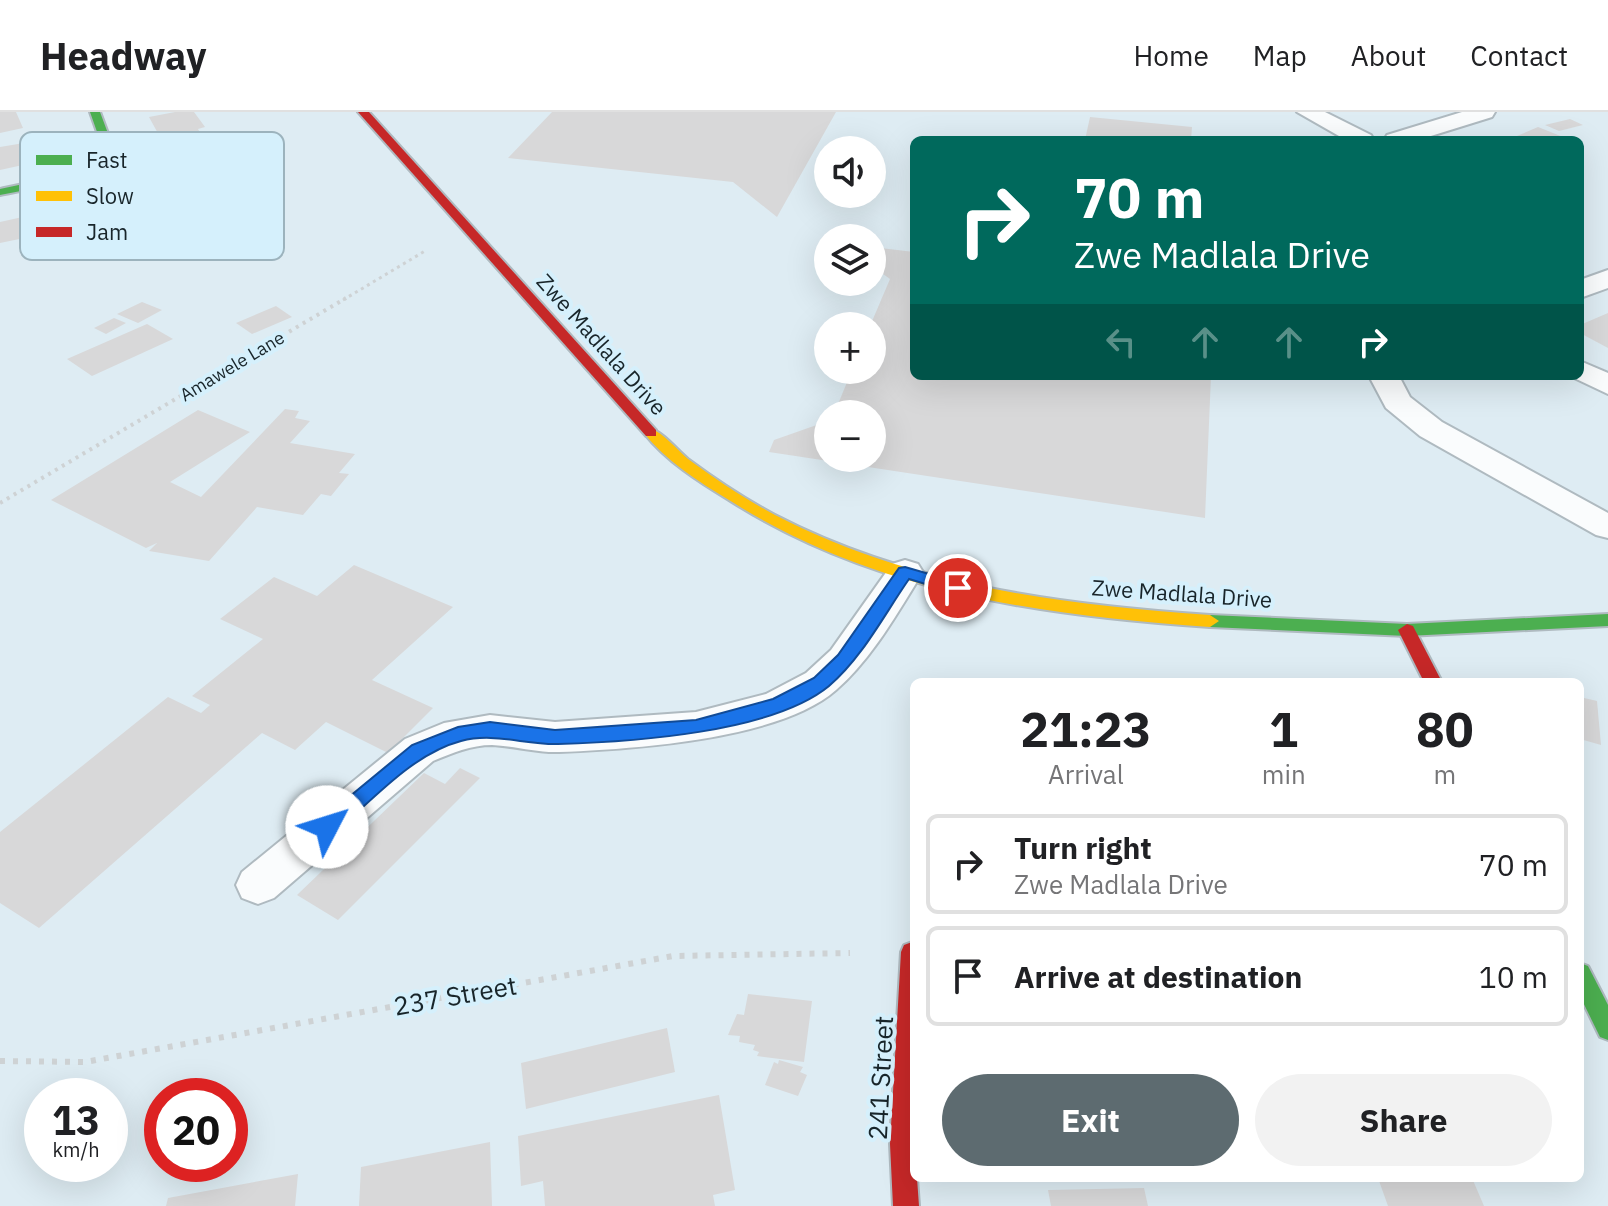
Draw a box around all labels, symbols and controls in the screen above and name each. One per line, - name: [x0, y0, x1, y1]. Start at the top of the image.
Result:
- text: Headway: [40, 31, 207, 80]
- text: Home: [1133, 37, 1209, 74]
- text: Map: [1253, 37, 1307, 74]
- text: About: [1351, 37, 1426, 74]
- text: Contact: [1470, 37, 1568, 74]
- legend: [20, 132, 284, 260]
- map controls: [814, 136, 886, 472]
- button: sound: [814, 136, 886, 208]
- text: Fast: [86, 145, 127, 174]
- text: 70 m: [1074, 161, 1204, 233]
- icon: right: [942, 168, 1046, 272]
- text: Slow: [86, 181, 134, 210]
- text: Jam: [86, 217, 128, 246]
- button: layers: [814, 224, 886, 296]
- text: Zwe Madlala Drive: [1074, 231, 1370, 278]
- street label: Zwe Madlala Drive: [531, 267, 673, 421]
- button: +: [814, 312, 886, 384]
- icon: left: [1099, 320, 1143, 364]
- icon: ahead: [1183, 320, 1227, 364]
- icon: ahead: [1267, 320, 1311, 364]
- icon: right: [1351, 320, 1395, 364]
- street label: Amawele Lane: [175, 326, 289, 406]
- button: −: [814, 400, 886, 472]
- pin: [924, 554, 992, 622]
- icon: arrive: [936, 566, 980, 610]
- street label: Zwe Madlala Drive: [1091, 572, 1273, 614]
- text: 21:23: [1020, 698, 1151, 760]
- text: 1: [1269, 698, 1298, 760]
- text: 80: [1416, 698, 1474, 760]
- text: Arrival: [1048, 757, 1124, 791]
- text: min: [1262, 757, 1306, 791]
- text: m: [1434, 757, 1456, 791]
- position arrow: [285, 785, 369, 869]
- text: Turn right: [1014, 828, 1152, 867]
- icon: right: [946, 842, 990, 886]
- text: 70 m: [1479, 845, 1548, 884]
- text: Zwe Madlala Drive: [1014, 867, 1228, 901]
- icon: arrive: [946, 954, 990, 998]
- text: Arrive at destination: [1014, 957, 1302, 996]
- text: 10 m: [1479, 957, 1548, 996]
- street label: 237 Street: [391, 967, 519, 1023]
- street label: 241 Street: [860, 1015, 900, 1141]
- button: Exit: [942, 1074, 1239, 1166]
- button: Share: [1255, 1074, 1552, 1166]
- speed limit sign: 20: [144, 1078, 248, 1182]
- text: 13: [52, 1094, 100, 1146]
- text: km/h: [52, 1136, 100, 1163]

